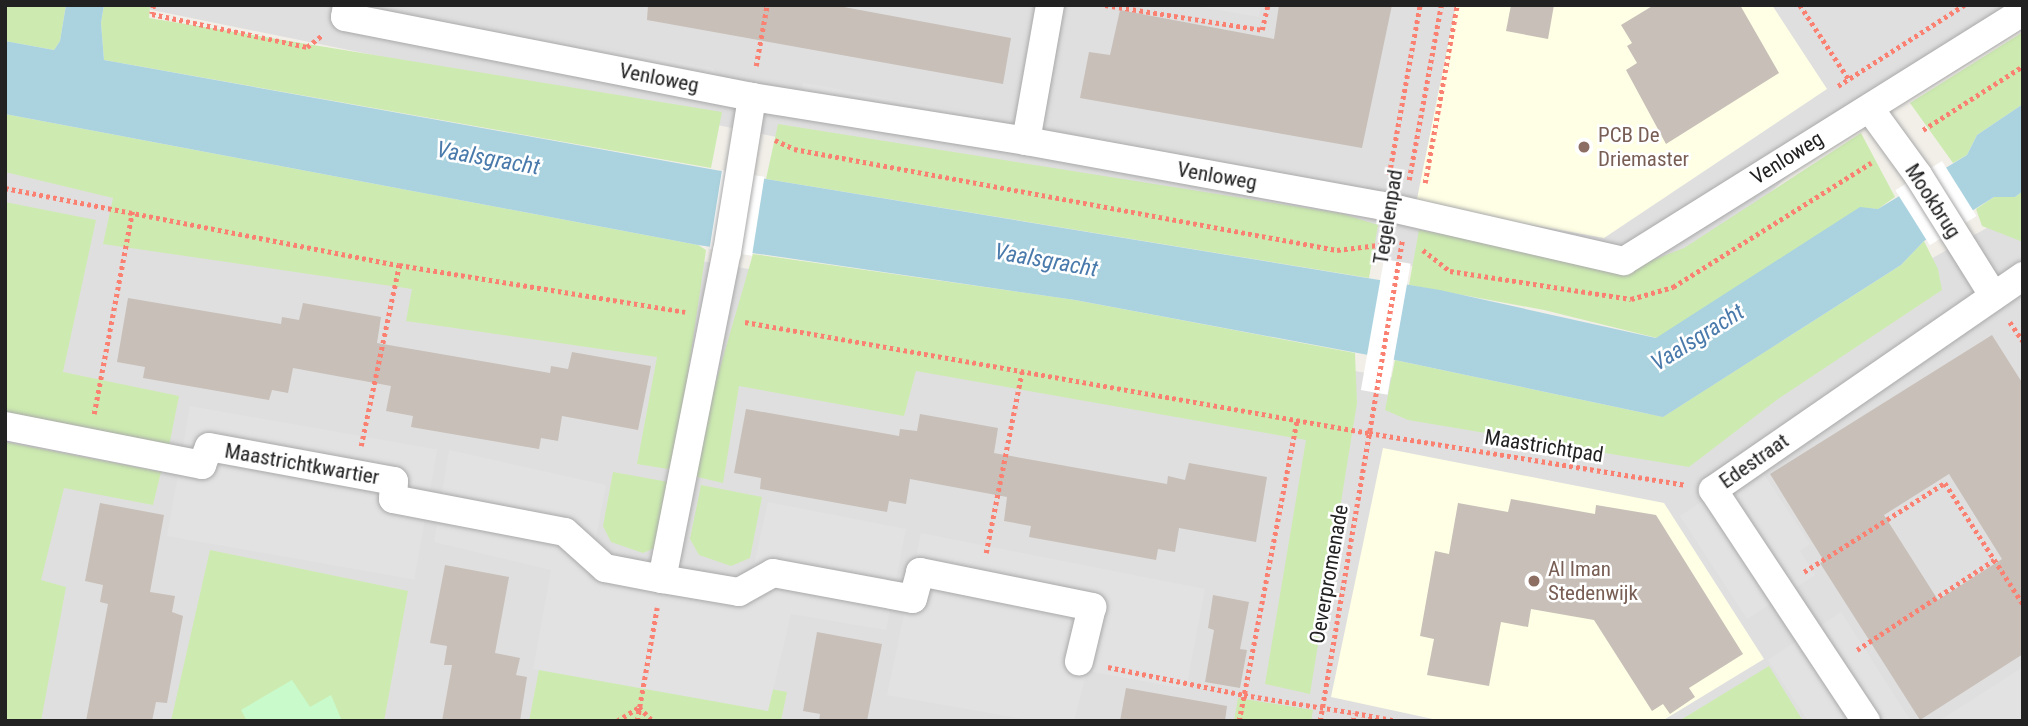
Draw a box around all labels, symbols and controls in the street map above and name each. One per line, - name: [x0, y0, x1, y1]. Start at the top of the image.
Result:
- street label: Venloweg: [617, 58, 701, 98]
- place label: PCB De Driemaster: [1598, 122, 1689, 172]
- street label: Venloweg: [1746, 126, 1828, 190]
- water label: Vaalsgracht: [434, 136, 542, 182]
- marker: PCB De Driemaster: [1576, 139, 1592, 155]
- street label: Venloweg: [1175, 157, 1259, 195]
- street label: Mookbrug: [1900, 159, 1966, 243]
- street label: Tegelenpad: [1368, 168, 1408, 266]
- water label: Vaalsgracht: [992, 238, 1100, 284]
- water label: Vaalsgracht: [1646, 299, 1750, 377]
- street label: Maastrichtpad: [1483, 424, 1605, 468]
- street label: Edestraat: [1715, 428, 1793, 494]
- street label: Maastrichtkwartier: [223, 438, 381, 490]
- street label: Oeverpromenade: [1304, 503, 1354, 645]
- place label: Al Iman Stedenwijk: [1548, 556, 1638, 606]
- marker: Al Iman Stedenwijk: [1526, 573, 1542, 589]

